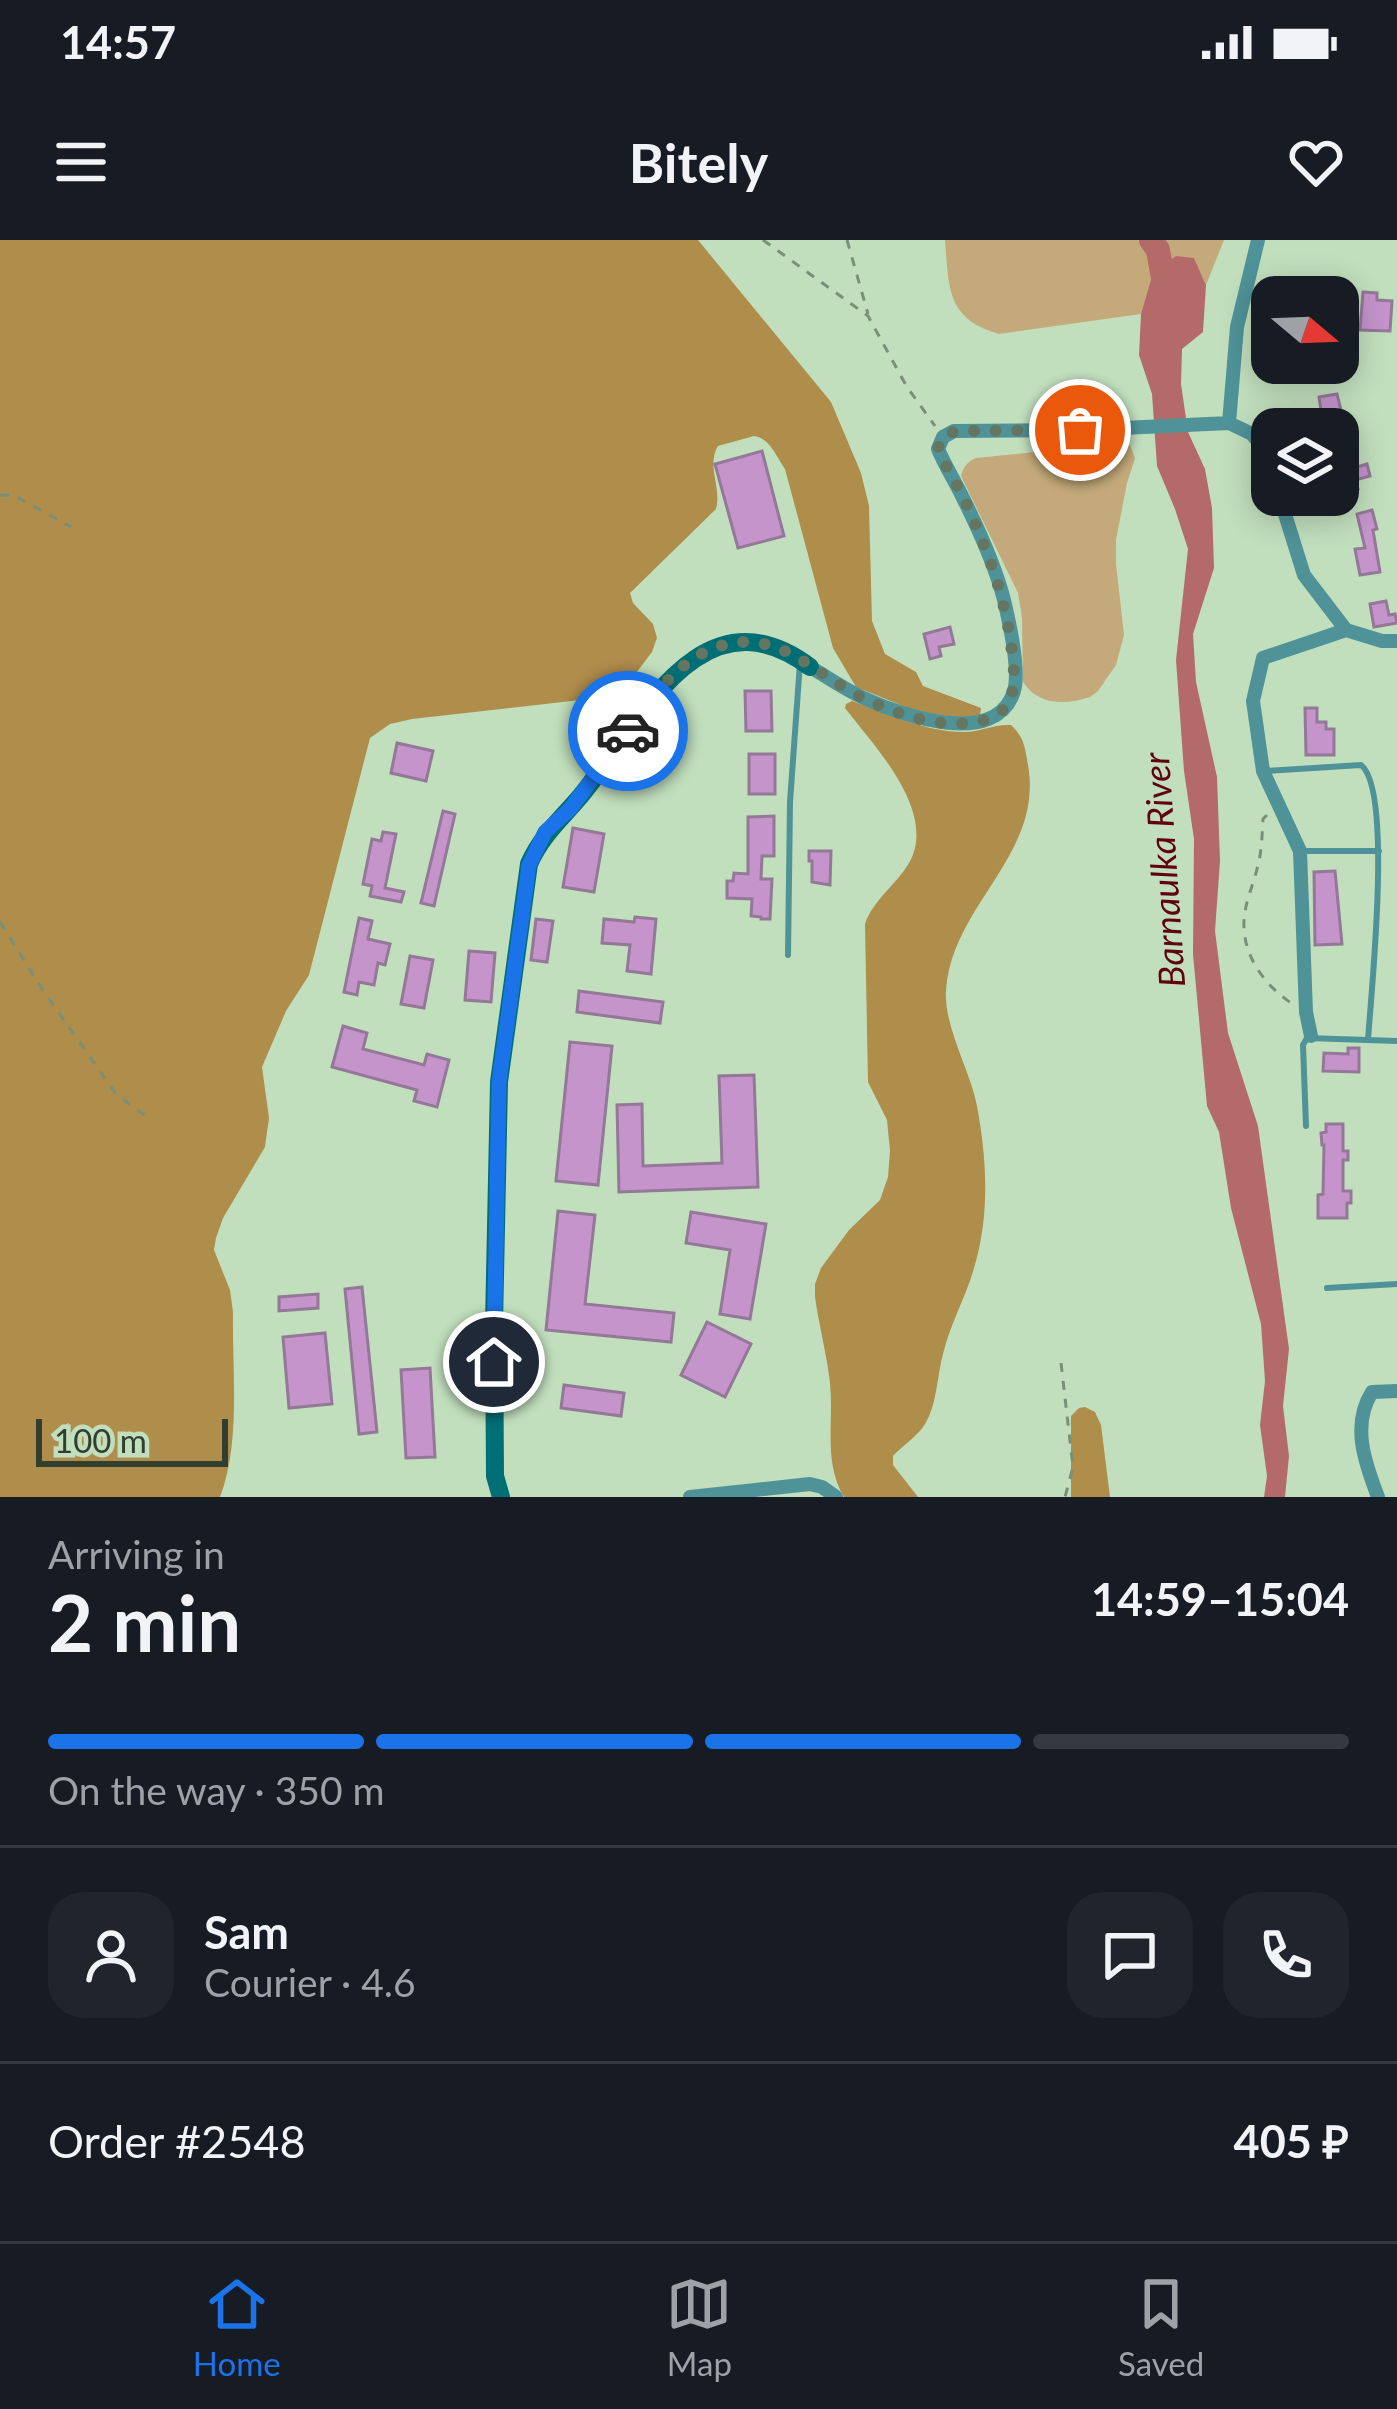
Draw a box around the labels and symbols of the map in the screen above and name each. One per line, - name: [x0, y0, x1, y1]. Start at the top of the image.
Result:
- north arrow: [1251, 276, 1359, 384]
- pin: [1029, 379, 1131, 481]
- courier: [568, 671, 688, 791]
- water label: Barnaulka River: [1133, 751, 1193, 989]
- pin: [443, 1311, 545, 1413]
- scale bar: [36, 1413, 228, 1466]

